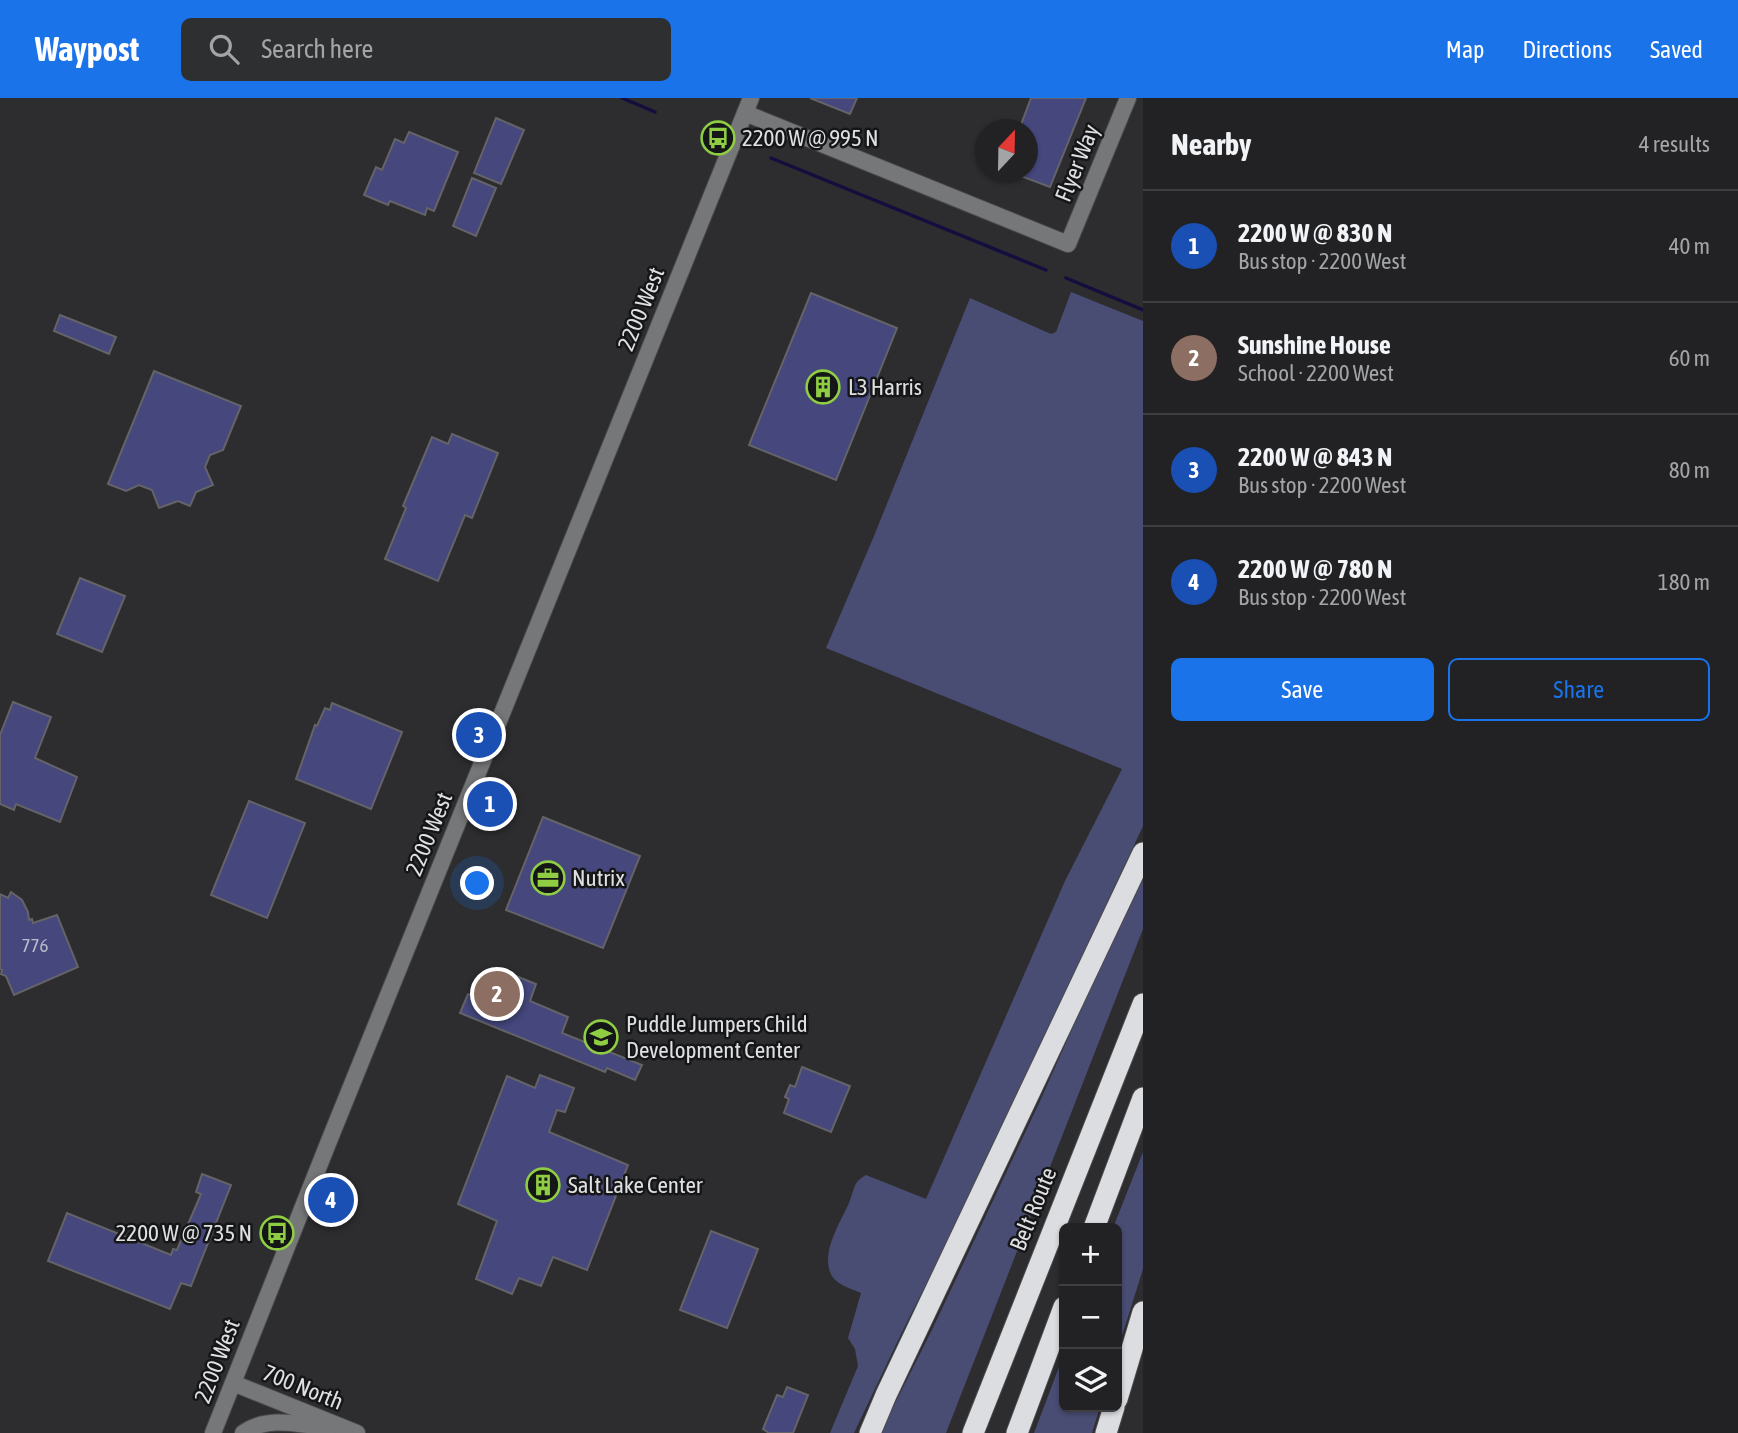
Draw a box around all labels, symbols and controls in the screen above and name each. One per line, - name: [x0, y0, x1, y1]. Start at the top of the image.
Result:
- search box: [181, 18, 671, 81]
- text: Waypost: [35, 30, 139, 68]
- icon: search: [205, 30, 243, 68]
- text: Search here: [261, 34, 373, 64]
- text: Map: [1446, 36, 1484, 63]
- text: Directions: [1522, 36, 1612, 63]
- text: Saved: [1650, 36, 1703, 63]
- bus stop icon: 2200 W @ 995 N: [699, 119, 737, 157]
- north arrow: [975, 119, 1038, 182]
- street label: Flyer Way: [1050, 121, 1104, 205]
- place label: 2200 W @ 995 N: [742, 125, 878, 151]
- text: Nearby: [1171, 127, 1251, 161]
- text: 4 results: [1639, 131, 1710, 157]
- text: 2200 W @ 830 N: [1238, 218, 1392, 248]
- text: 1: [1189, 233, 1199, 259]
- text: 40 m: [1669, 233, 1710, 259]
- text: Bus stop · 2200 West: [1238, 248, 1406, 274]
- street label: 2200 West: [613, 264, 669, 354]
- text: Sunshine House: [1238, 330, 1391, 360]
- text: 2: [1189, 345, 1199, 371]
- text: 60 m: [1669, 345, 1710, 371]
- text: School · 2200 West: [1238, 360, 1394, 386]
- building icon: L3 Harris: [804, 368, 842, 406]
- place label: L3 Harris: [848, 374, 922, 400]
- text: 2200 W @ 843 N: [1238, 442, 1392, 472]
- text: 3: [1189, 457, 1199, 483]
- text: 80 m: [1669, 457, 1710, 483]
- text: Bus stop · 2200 West: [1238, 472, 1406, 498]
- text: 2200 W @ 780 N: [1238, 554, 1392, 584]
- text: 4: [1189, 569, 1199, 595]
- text: 180 m: [1658, 569, 1710, 595]
- text: Bus stop · 2200 West: [1238, 584, 1406, 610]
- button: Save: [1171, 658, 1434, 721]
- button: Share: [1448, 658, 1710, 721]
- pin: 3: [456, 709, 502, 761]
- pin: 1: [467, 778, 513, 830]
- street label: 2200 West: [401, 789, 457, 879]
- office icon: Nutrix: [529, 859, 567, 897]
- place label: Nutrix: [572, 865, 625, 891]
- your location: [460, 866, 494, 900]
- house number: 776: [22, 934, 48, 956]
- pin: 2: [474, 968, 520, 1020]
- place label: Puddle Jumpers Child Development Center: [626, 1011, 808, 1063]
- school or university icon: Puddle Jumpers Child Development Center: [582, 1018, 620, 1056]
- street label: Belt Route: [1005, 1164, 1061, 1254]
- building icon: Salt Lake Center: [524, 1166, 562, 1204]
- place label: Salt Lake Center: [568, 1172, 704, 1198]
- pin: 4: [308, 1174, 354, 1226]
- bus stop icon: 2200 W @ 735 N: [258, 1214, 296, 1252]
- place label: 2200 W @ 735 N: [116, 1220, 252, 1246]
- map controls: [1059, 1223, 1122, 1412]
- button: +: [1059, 1223, 1122, 1286]
- button: −: [1059, 1286, 1122, 1349]
- street label: 2200 West: [189, 1315, 245, 1407]
- button: layers: [1059, 1349, 1122, 1412]
- street label: 700 North: [259, 1359, 347, 1415]

